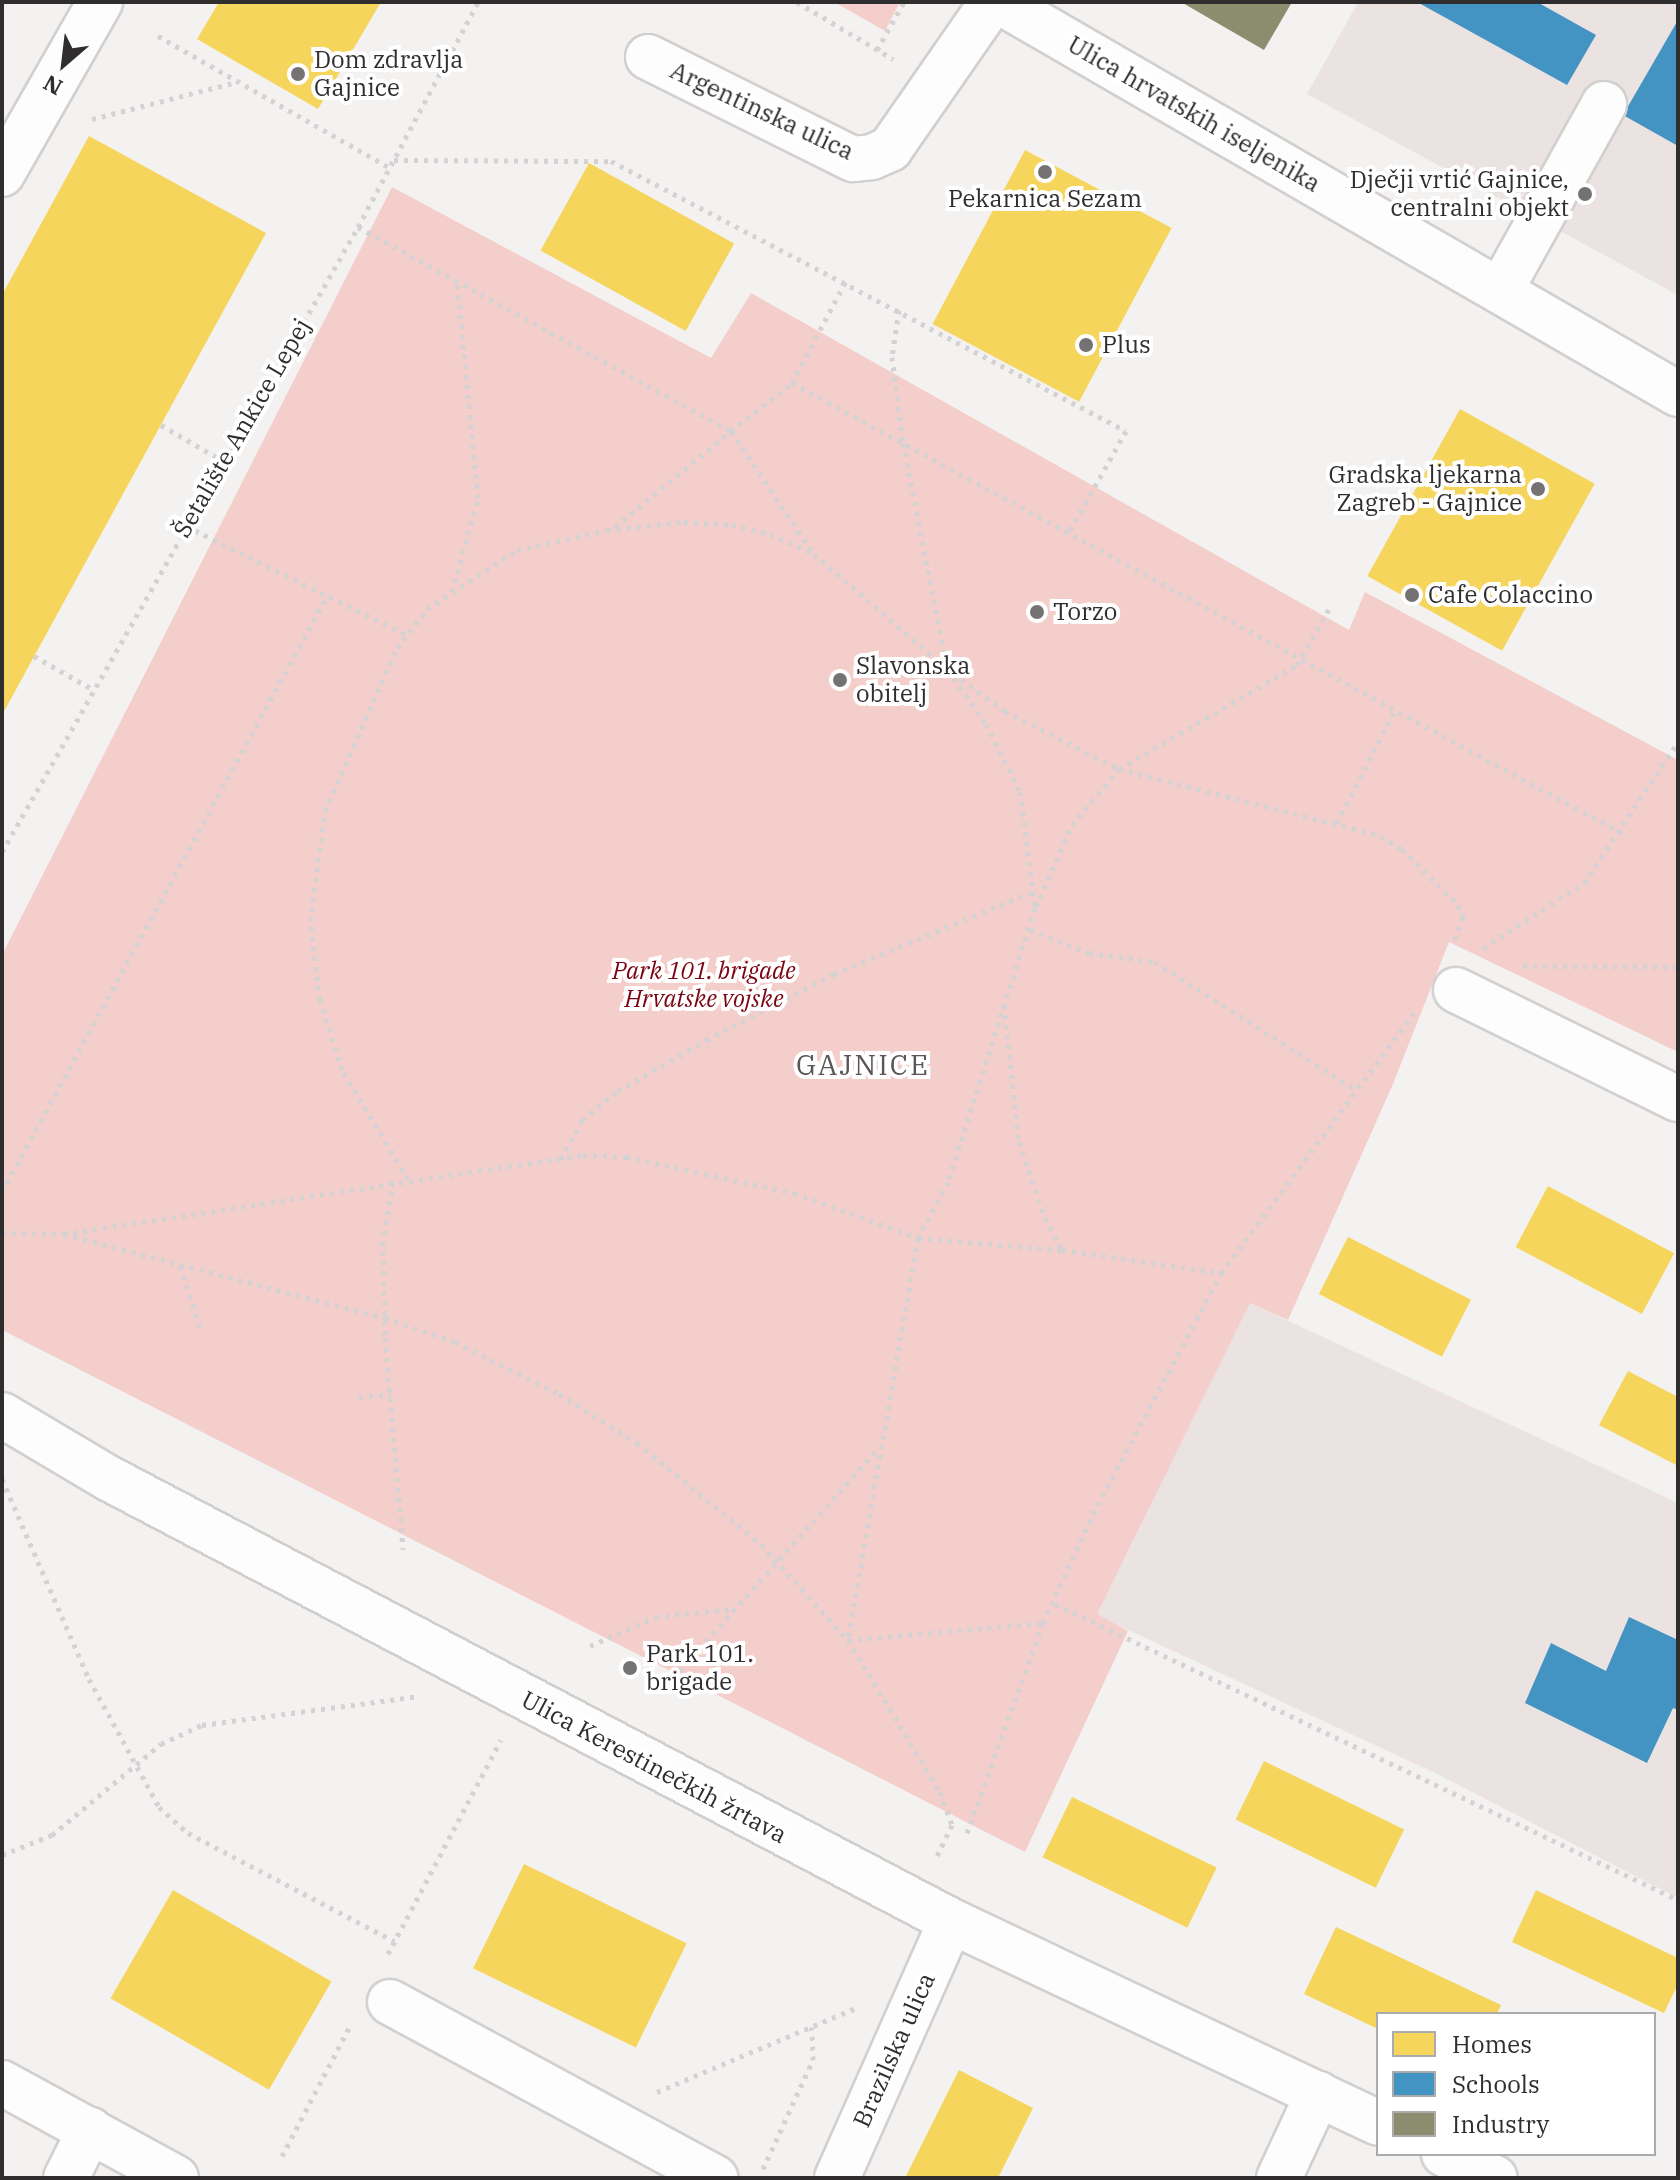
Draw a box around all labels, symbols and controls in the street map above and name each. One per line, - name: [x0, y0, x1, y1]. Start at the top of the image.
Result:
- north arrow: [24, 24, 104, 104]
- street label: Ulica hrvatskih iseljenika: [1063, 30, 1325, 198]
- place label: Dom zdravlja Gajnice: [314, 46, 463, 102]
- street label: Argentinska ulica: [666, 56, 858, 166]
- marker: Dom zdravlja Gajnice: [289, 65, 307, 83]
- text: N: [38, 69, 67, 103]
- marker: Pekarnica Sezam: [1036, 163, 1054, 181]
- place label: Dječji vrtić Gajnice, centralni objekt: [1350, 166, 1569, 222]
- place label: Pekarnica Sezam: [948, 185, 1142, 213]
- marker: Dječji vrtić Gajnice, centralni objekt: [1576, 185, 1594, 203]
- street label: Šetalište Ankice Lepej: [168, 313, 316, 543]
- place label: Plus: [1102, 331, 1151, 359]
- marker: Plus: [1077, 336, 1095, 354]
- place label: Gradska ljekarna Zagreb - Gajnice: [1328, 461, 1522, 517]
- marker: Gradska ljekarna Zagreb - Gajnice: [1529, 480, 1547, 498]
- place label: Cafe Colaccino: [1428, 581, 1593, 609]
- marker: Cafe Colaccino: [1403, 586, 1421, 604]
- place label: Torzo: [1053, 598, 1117, 626]
- marker: Torzo: [1028, 603, 1046, 621]
- place label: Slavonska obitelj: [856, 652, 970, 708]
- marker: Slavonska obitelj: [831, 671, 849, 689]
- park label: Park 101. brigade Hrvatske vojske: [612, 957, 796, 1013]
- district label: GAJNICE: [796, 1048, 930, 1082]
- place label: Park 101. brigade: [646, 1640, 754, 1696]
- marker: Park 101. brigade: [621, 1659, 639, 1677]
- street label: Ulica Kerestinečkih žrtava: [516, 1685, 792, 1849]
- street label: Brazilska ulica: [847, 1968, 941, 2132]
- legend: [1376, 2012, 1656, 2156]
- text: Homes: [1452, 2028, 1532, 2060]
- text: Schools: [1452, 2068, 1540, 2100]
- text: Industry: [1452, 2108, 1549, 2140]

